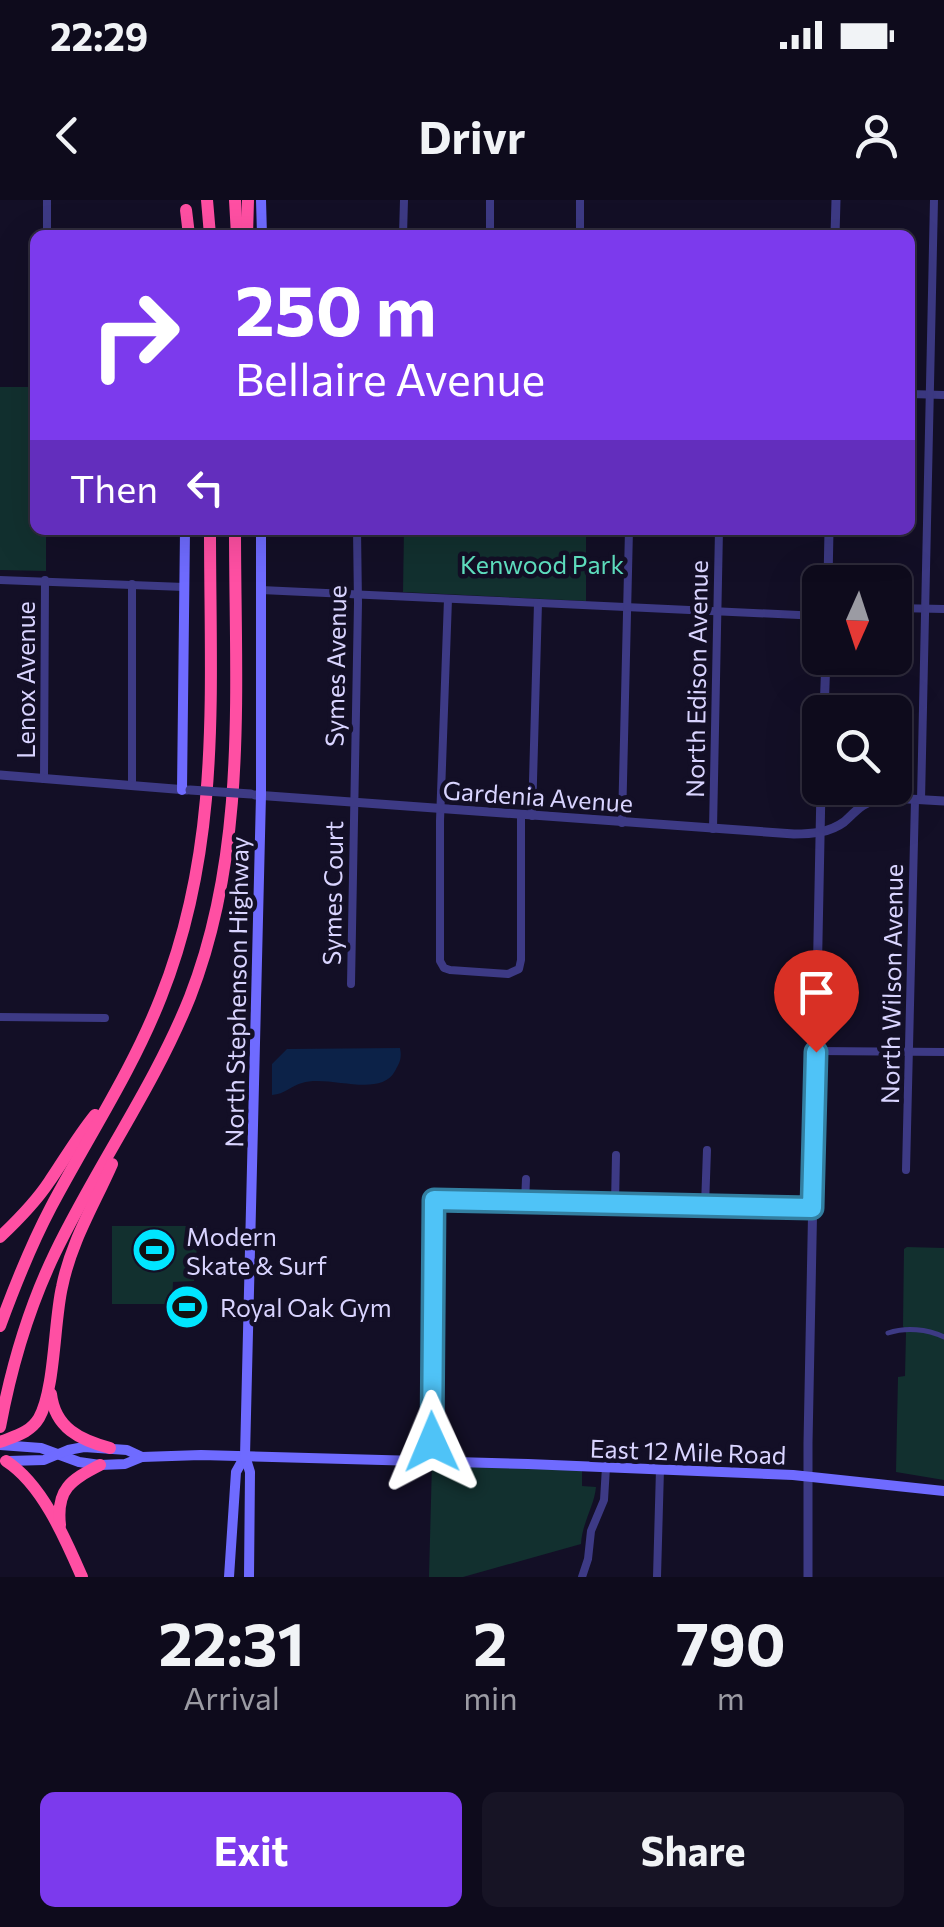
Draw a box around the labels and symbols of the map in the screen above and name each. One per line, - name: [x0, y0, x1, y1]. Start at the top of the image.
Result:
- park label: Kenwood Park: [460, 549, 624, 579]
- street label: North Edison Avenue: [679, 560, 713, 798]
- north arrow: [802, 565, 912, 675]
- street label: Symes Avenue: [319, 585, 351, 747]
- street label: Lenox Avenue: [10, 601, 40, 759]
- street label: Gardenia Avenue: [442, 774, 634, 818]
- street label: Symes Court: [316, 821, 348, 965]
- street label: North Stephenson Highway: [218, 836, 254, 1148]
- street label: North Wilson Avenue: [874, 864, 908, 1104]
- pin: [774, 950, 859, 1053]
- place label: Modern Skate & Surf: [186, 1221, 327, 1280]
- sports icon: Modern Skate & Surf: [131, 1227, 177, 1273]
- sports icon: Royal Oak Gym: [164, 1284, 210, 1330]
- place label: Royal Oak Gym: [220, 1292, 392, 1322]
- position arrow: [380, 1390, 484, 1494]
- street label: East 12 Mile Road: [589, 1433, 787, 1469]

